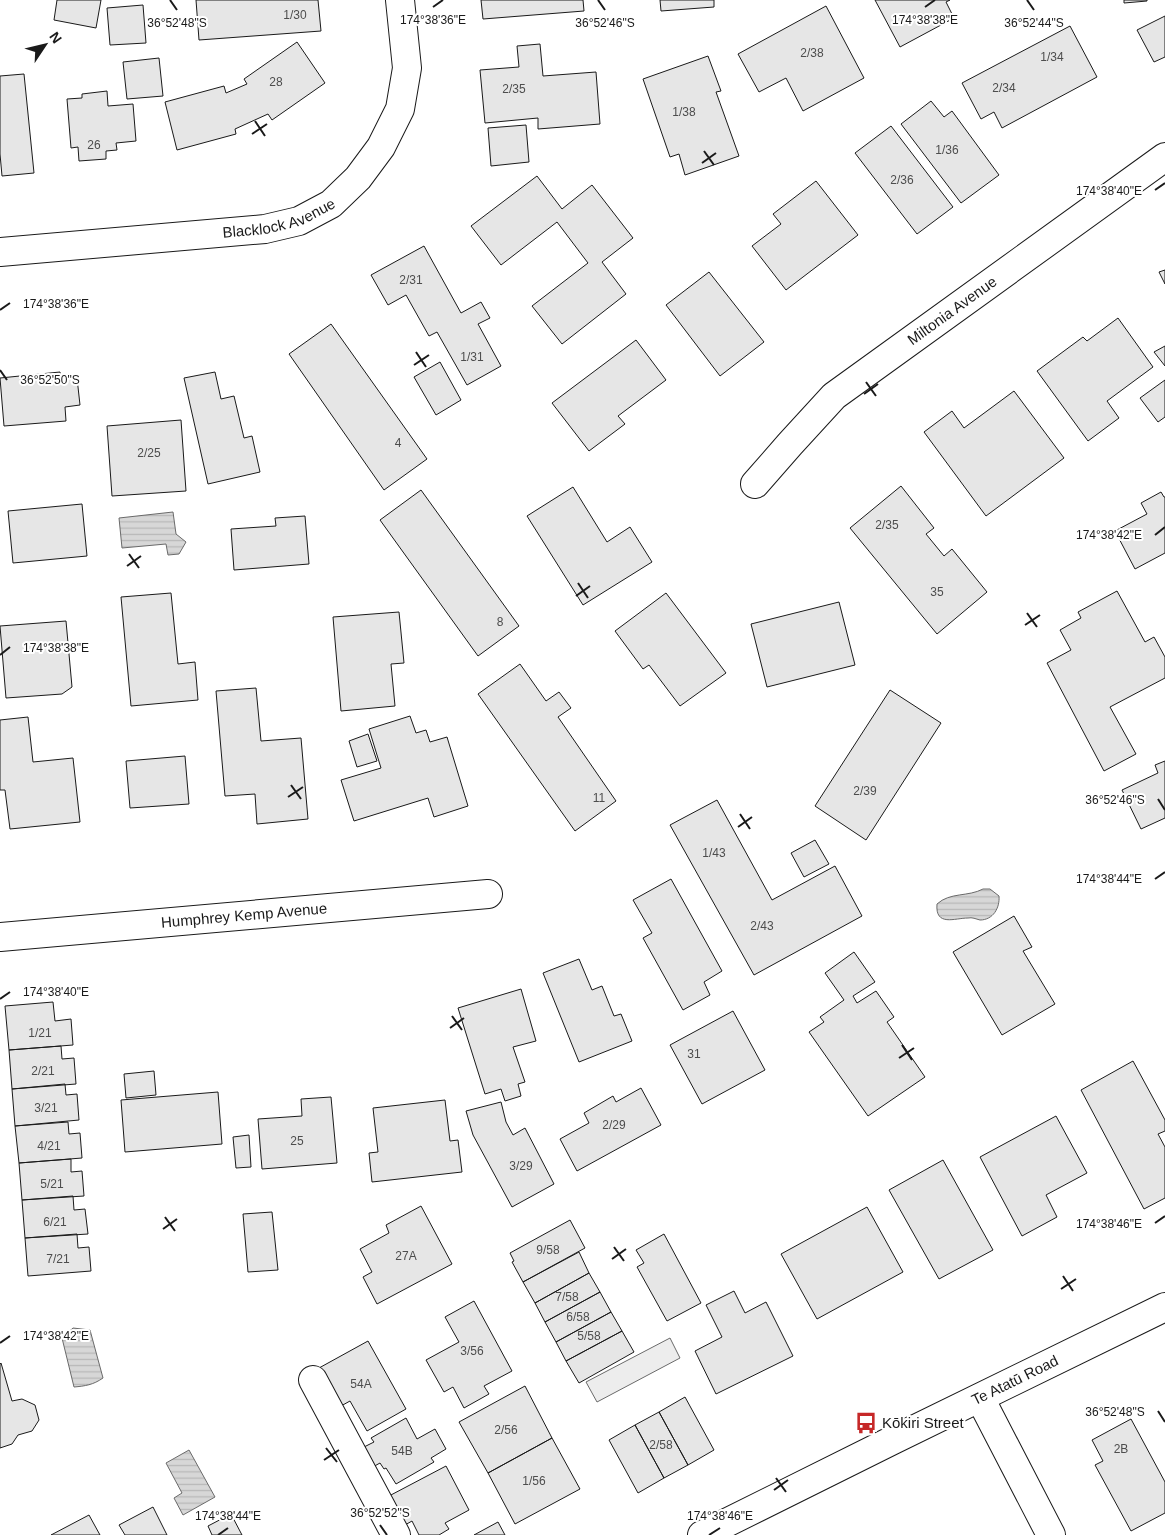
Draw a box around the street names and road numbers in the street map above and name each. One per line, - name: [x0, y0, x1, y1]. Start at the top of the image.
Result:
- street label: Blacklock Avenue: [222, 194, 338, 241]
- street label: Miltonia Avenue: [904, 272, 1000, 348]
- street label: Humphrey Kemp Avenue: [160, 899, 328, 931]
- street label: Te Atatū Road: [969, 1352, 1061, 1408]

